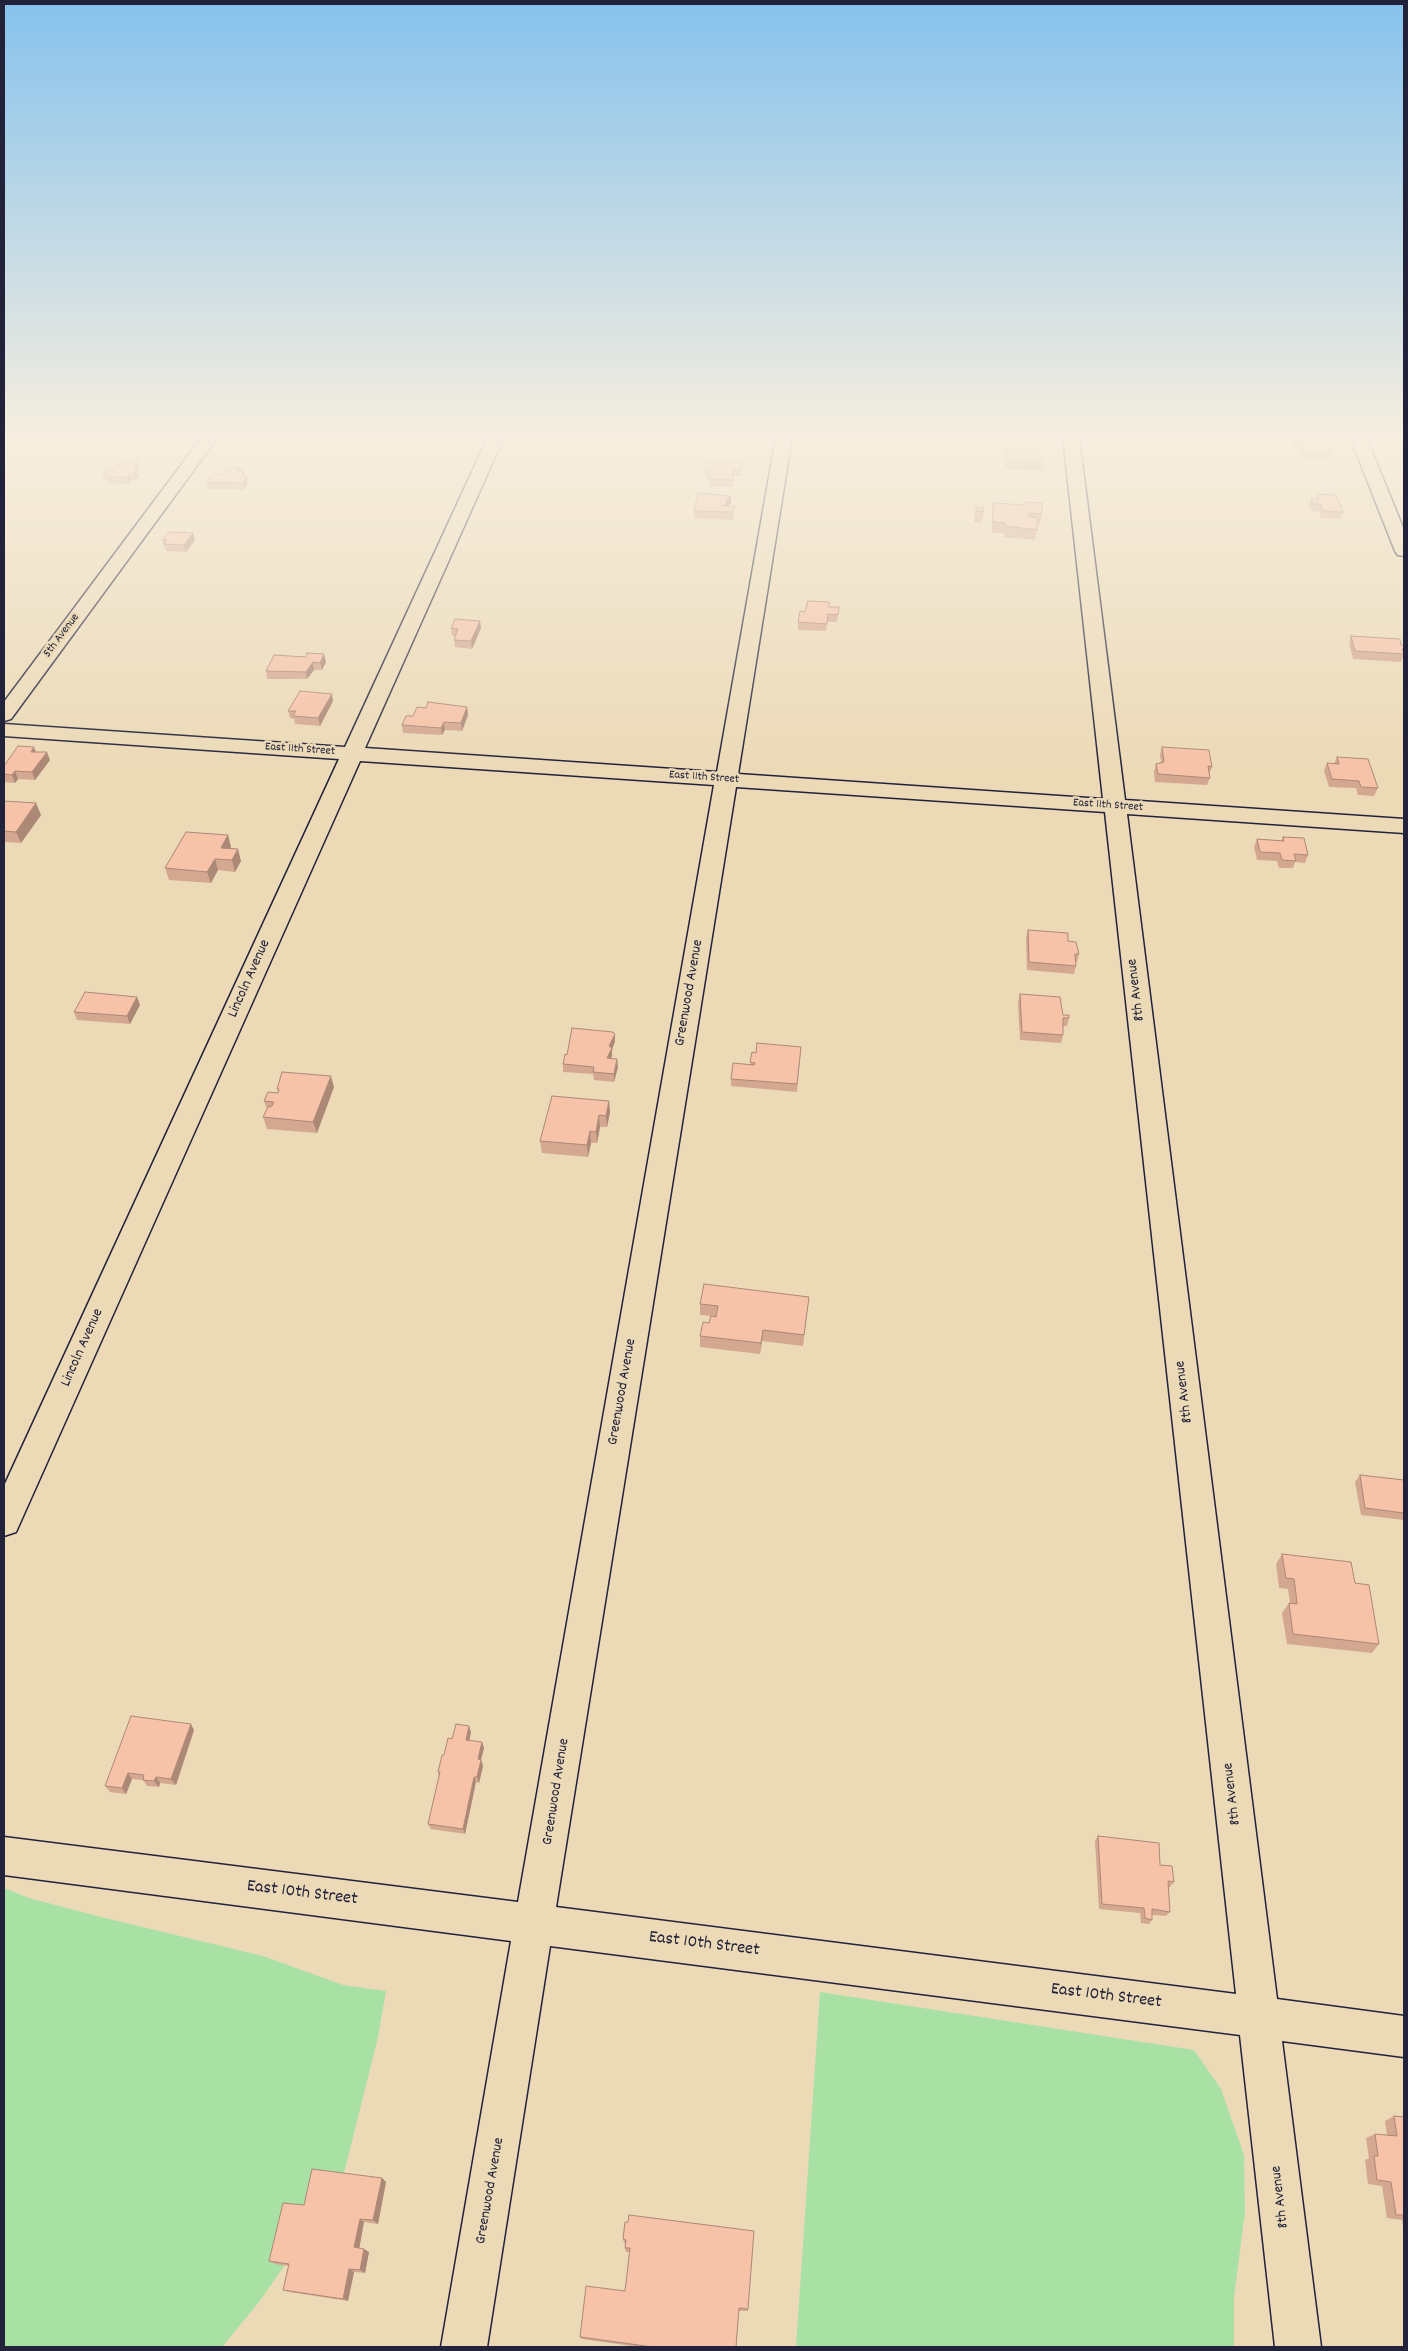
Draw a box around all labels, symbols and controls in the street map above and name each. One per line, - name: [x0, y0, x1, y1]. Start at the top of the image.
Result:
- street label: 5th Avenue: [41, 611, 83, 661]
- street label: East 11th Street: [264, 740, 336, 760]
- street label: East 11th Street: [668, 768, 740, 788]
- street label: East 11th Street: [1072, 796, 1144, 816]
- street label: Lincoln Avenue: [225, 937, 275, 1021]
- street label: Greenwood Avenue: [672, 938, 708, 1048]
- street label: 8th Avenue: [1124, 958, 1150, 1022]
- street label: Lincoln Avenue: [58, 1306, 108, 1390]
- street label: Greenwood Avenue: [605, 1337, 641, 1447]
- street label: 8th Avenue: [1172, 1360, 1198, 1424]
- street label: Greenwood Avenue: [540, 1737, 574, 1847]
- street label: 8th Avenue: [1220, 1762, 1246, 1826]
- street label: East 10th Street: [245, 1876, 359, 1912]
- street label: East 10th Street: [647, 1927, 761, 1963]
- street label: East 10th Street: [1049, 1979, 1163, 2015]
- street label: Greenwood Avenue: [473, 2136, 509, 2246]
- street label: 8th Avenue: [1268, 2165, 1294, 2229]

